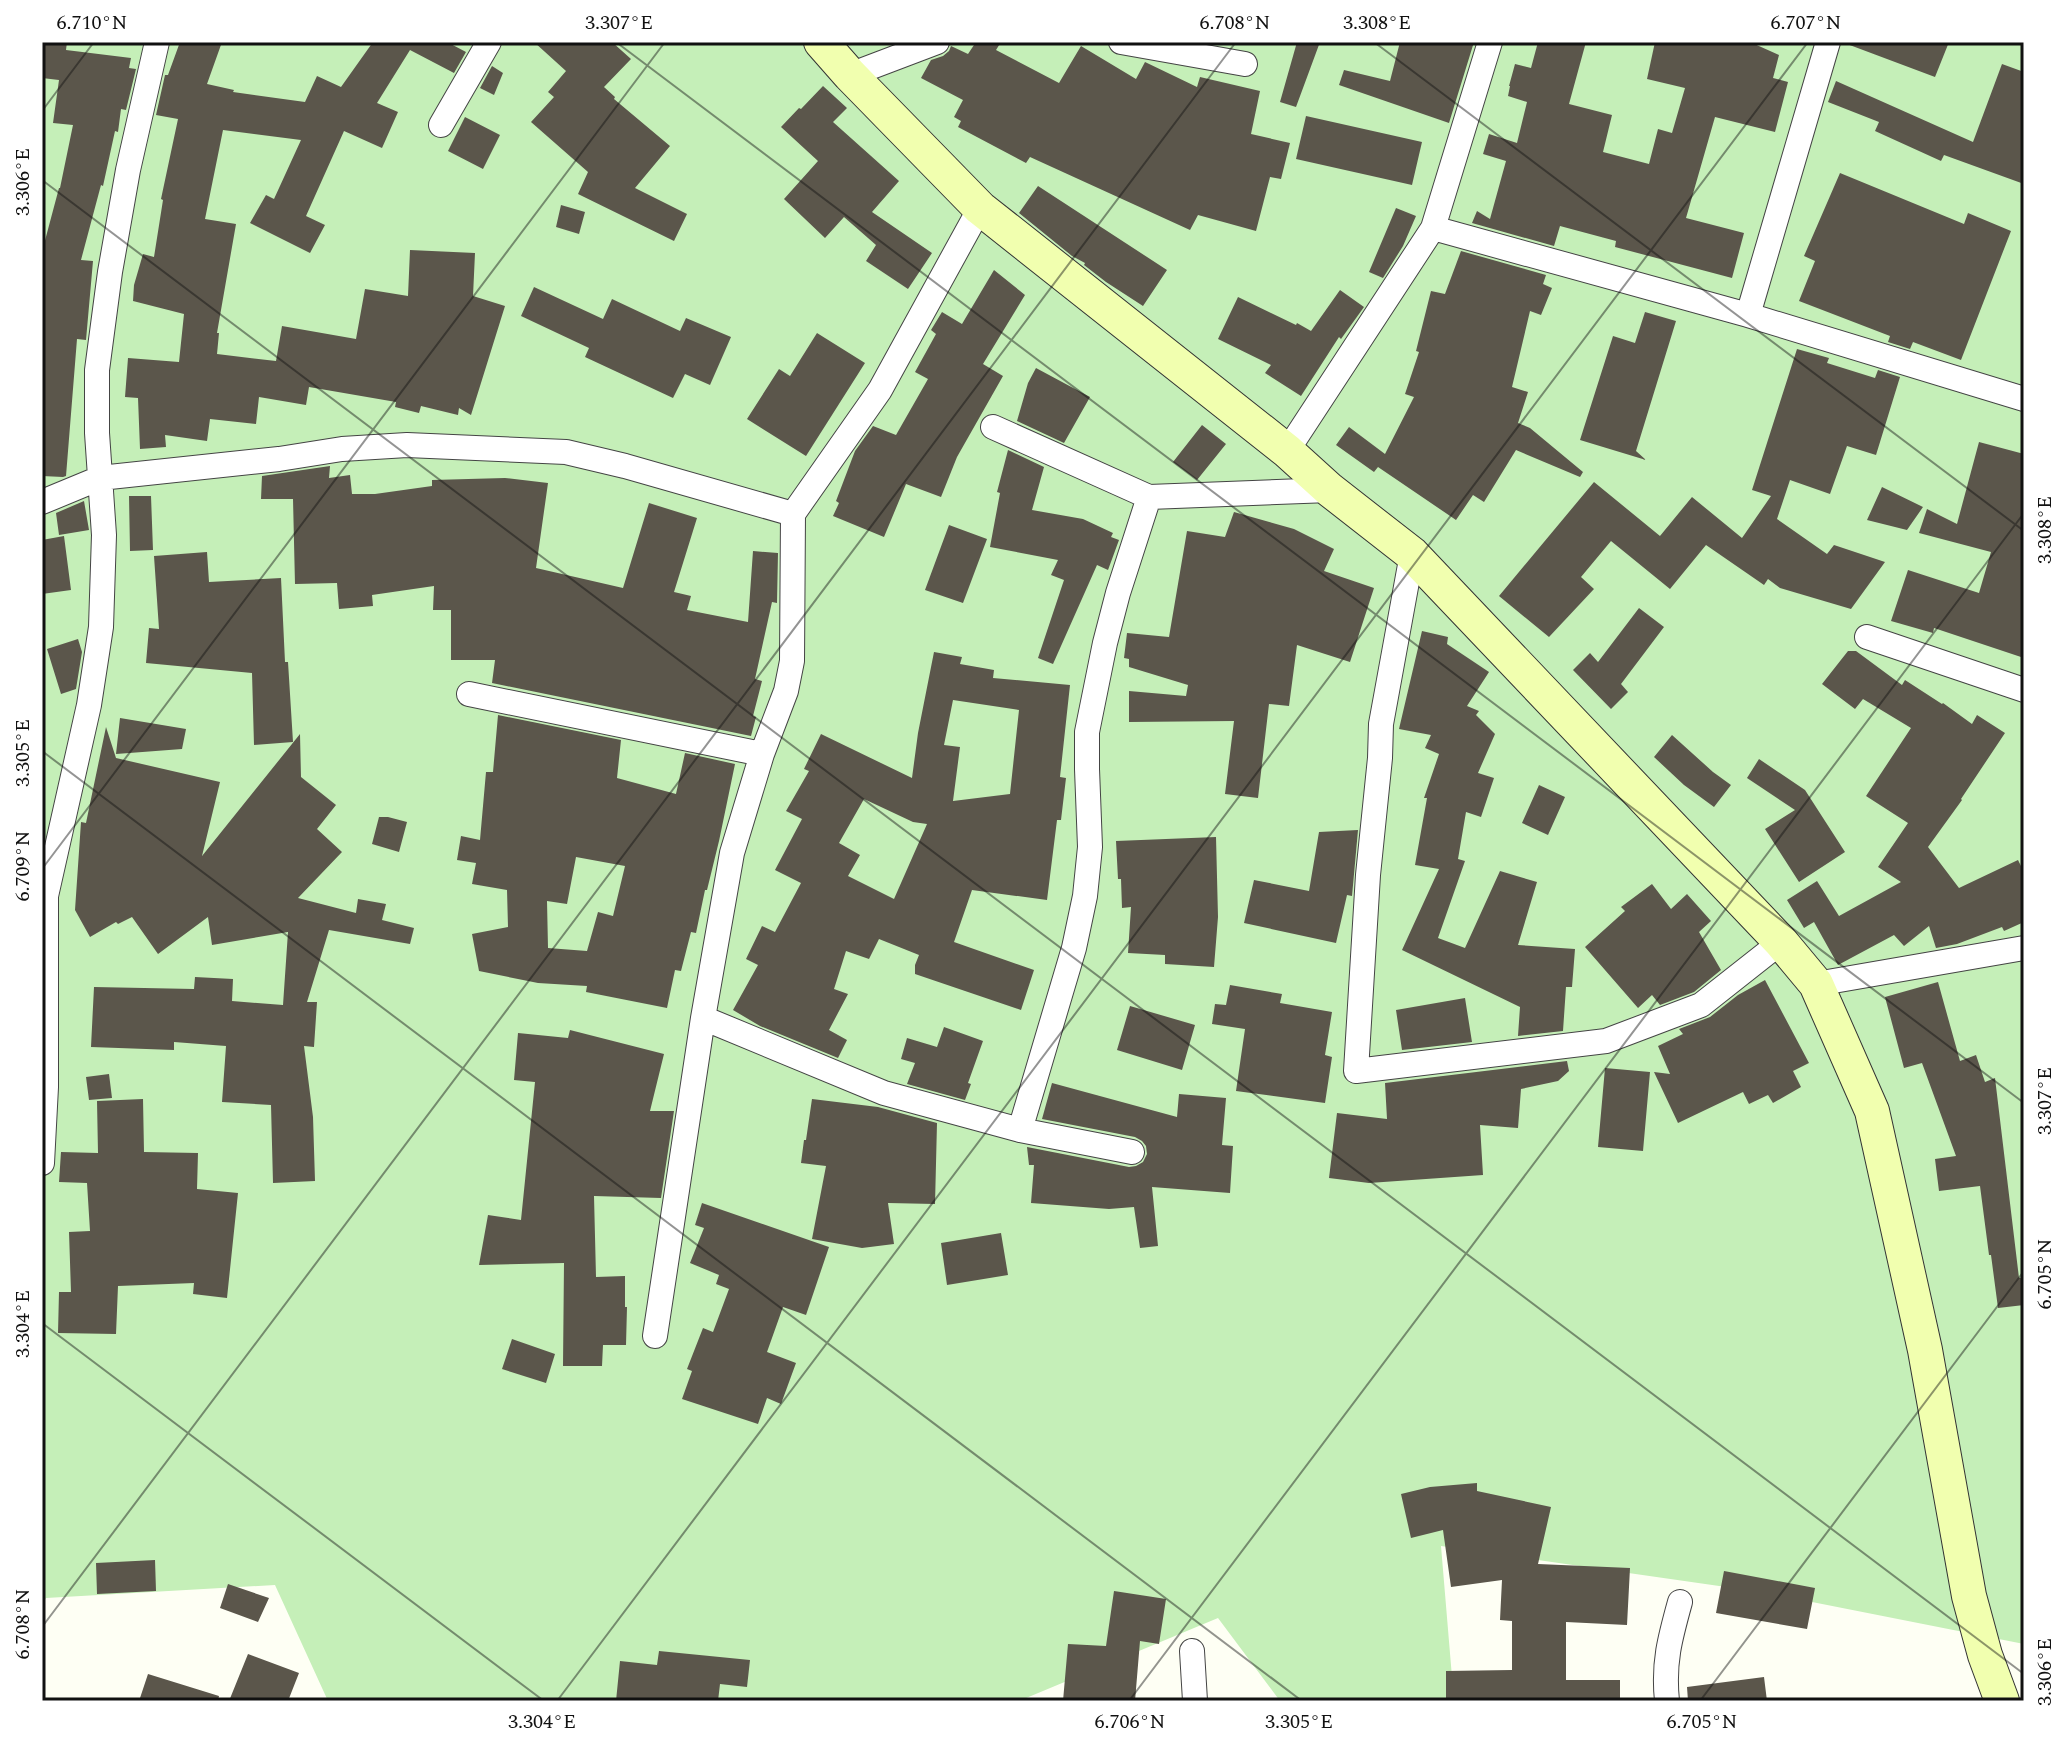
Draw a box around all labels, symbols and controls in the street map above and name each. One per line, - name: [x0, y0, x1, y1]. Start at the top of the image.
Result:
- text: 6.710°N: [57, 8, 127, 38]
- text: 3.307°E: [585, 8, 653, 38]
- text: 6.708°N: [1200, 8, 1270, 38]
- text: 3.308°E: [1343, 8, 1411, 38]
- text: 6.707°N: [1771, 8, 1841, 38]
- text: 3.306°E: [8, 148, 38, 216]
- text: 3.308°E: [2030, 496, 2060, 564]
- text: 3.305°E: [8, 719, 38, 787]
- text: 6.709°N: [8, 831, 38, 901]
- text: 3.307°E: [2030, 1067, 2060, 1135]
- text: 6.705°N: [2030, 1239, 2060, 1309]
- text: 3.304°E: [8, 1290, 38, 1358]
- text: 6.708°N: [8, 1589, 38, 1659]
- text: 3.306°E: [2030, 1638, 2060, 1706]
- text: 3.304°E: [508, 1707, 576, 1737]
- text: 6.706°N: [1095, 1707, 1165, 1737]
- text: 3.305°E: [1265, 1707, 1333, 1737]
- text: 6.705°N: [1667, 1707, 1737, 1737]

